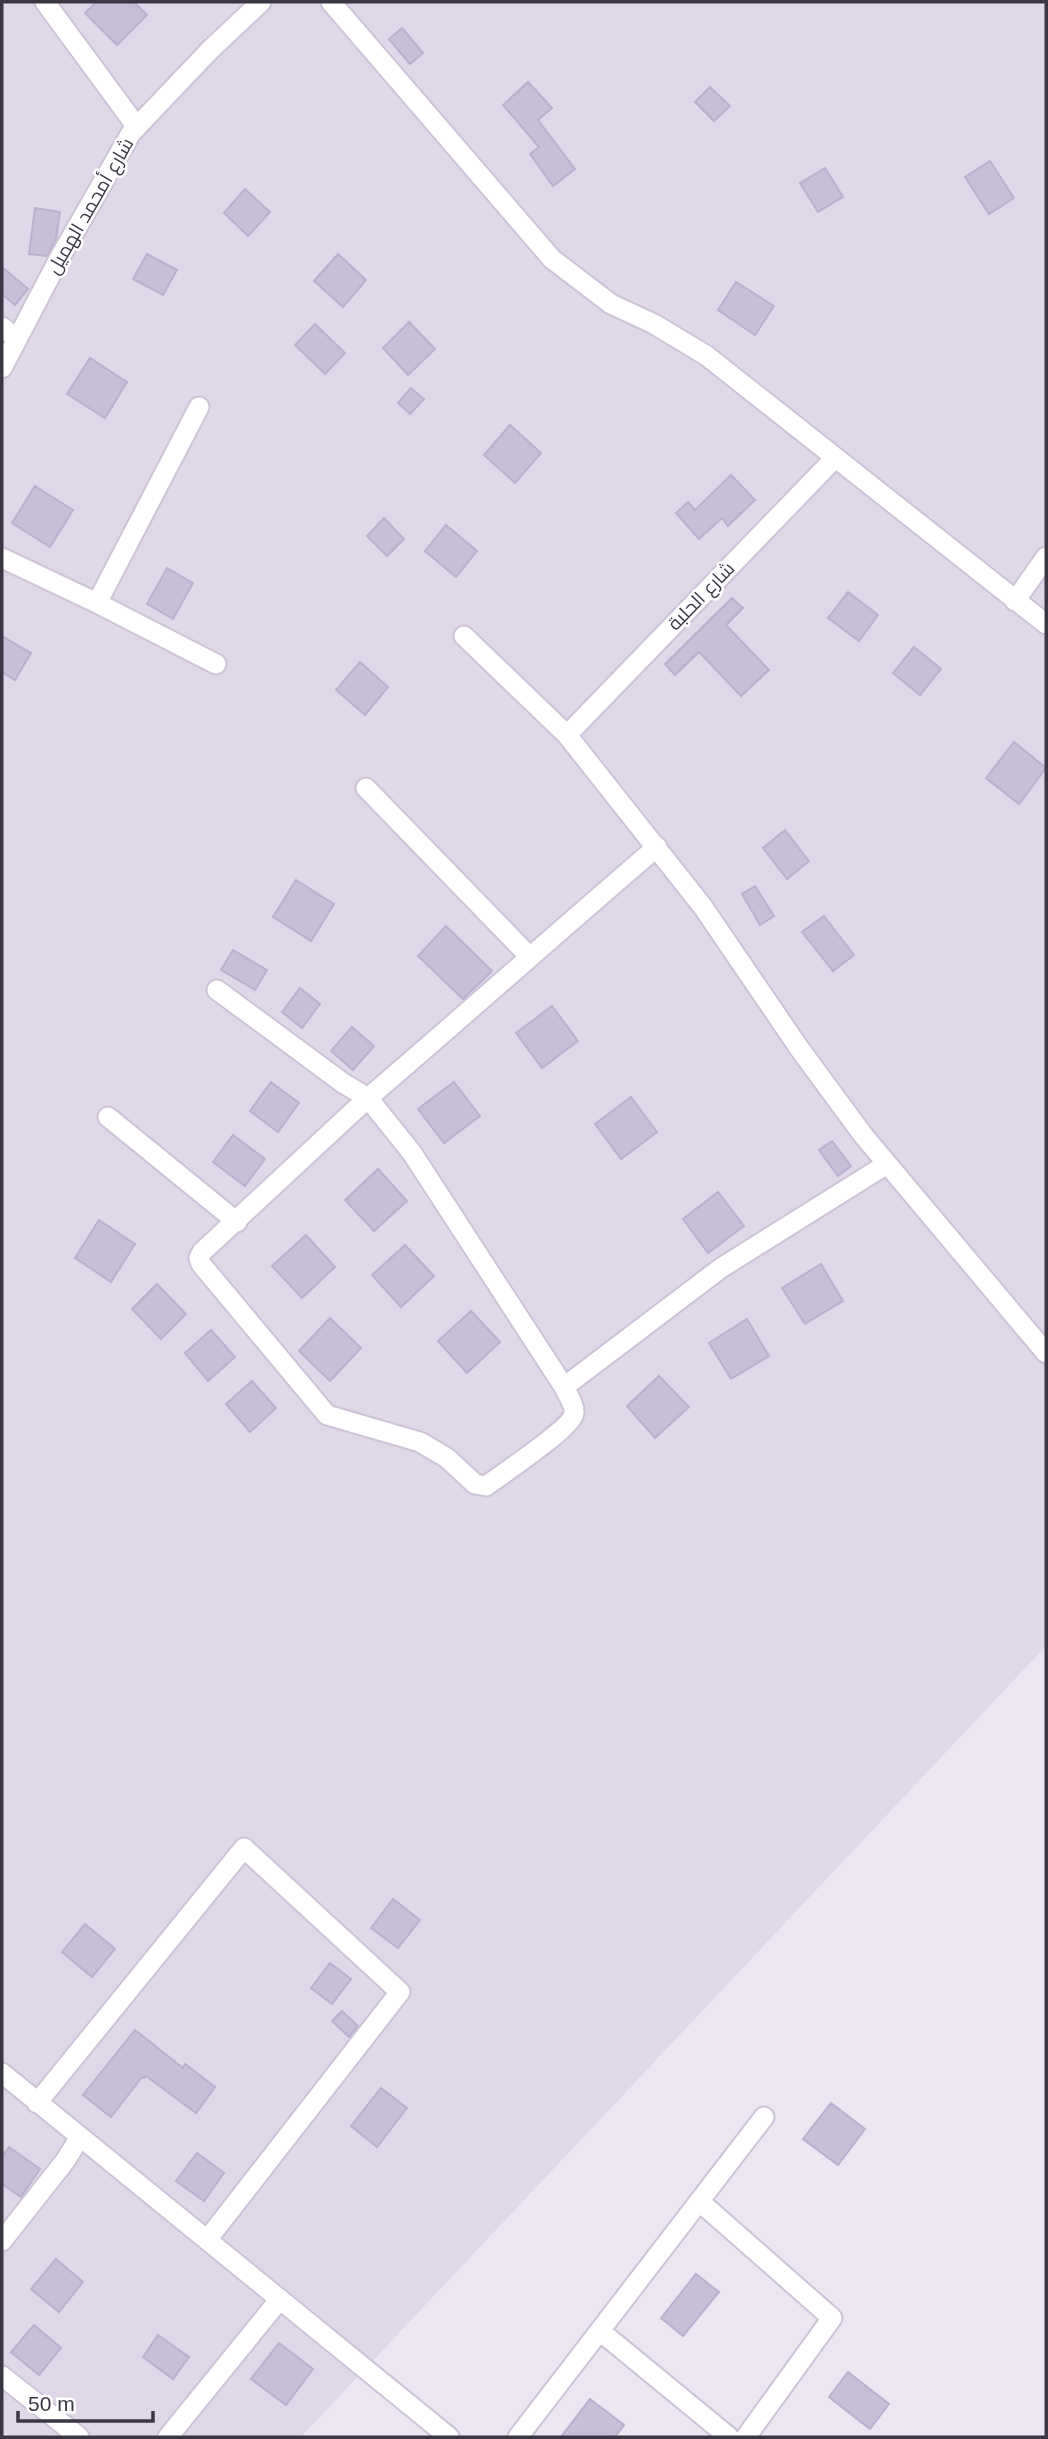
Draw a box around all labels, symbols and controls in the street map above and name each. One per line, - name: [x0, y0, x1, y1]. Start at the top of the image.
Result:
- street label: شارع أمحمد الهميل: [42, 134, 140, 279]
- street label: شارع الحلبة: [663, 558, 741, 636]
- scale bar: [18, 2380, 152, 2424]
- text: 50 m: [28, 2392, 75, 2415]

